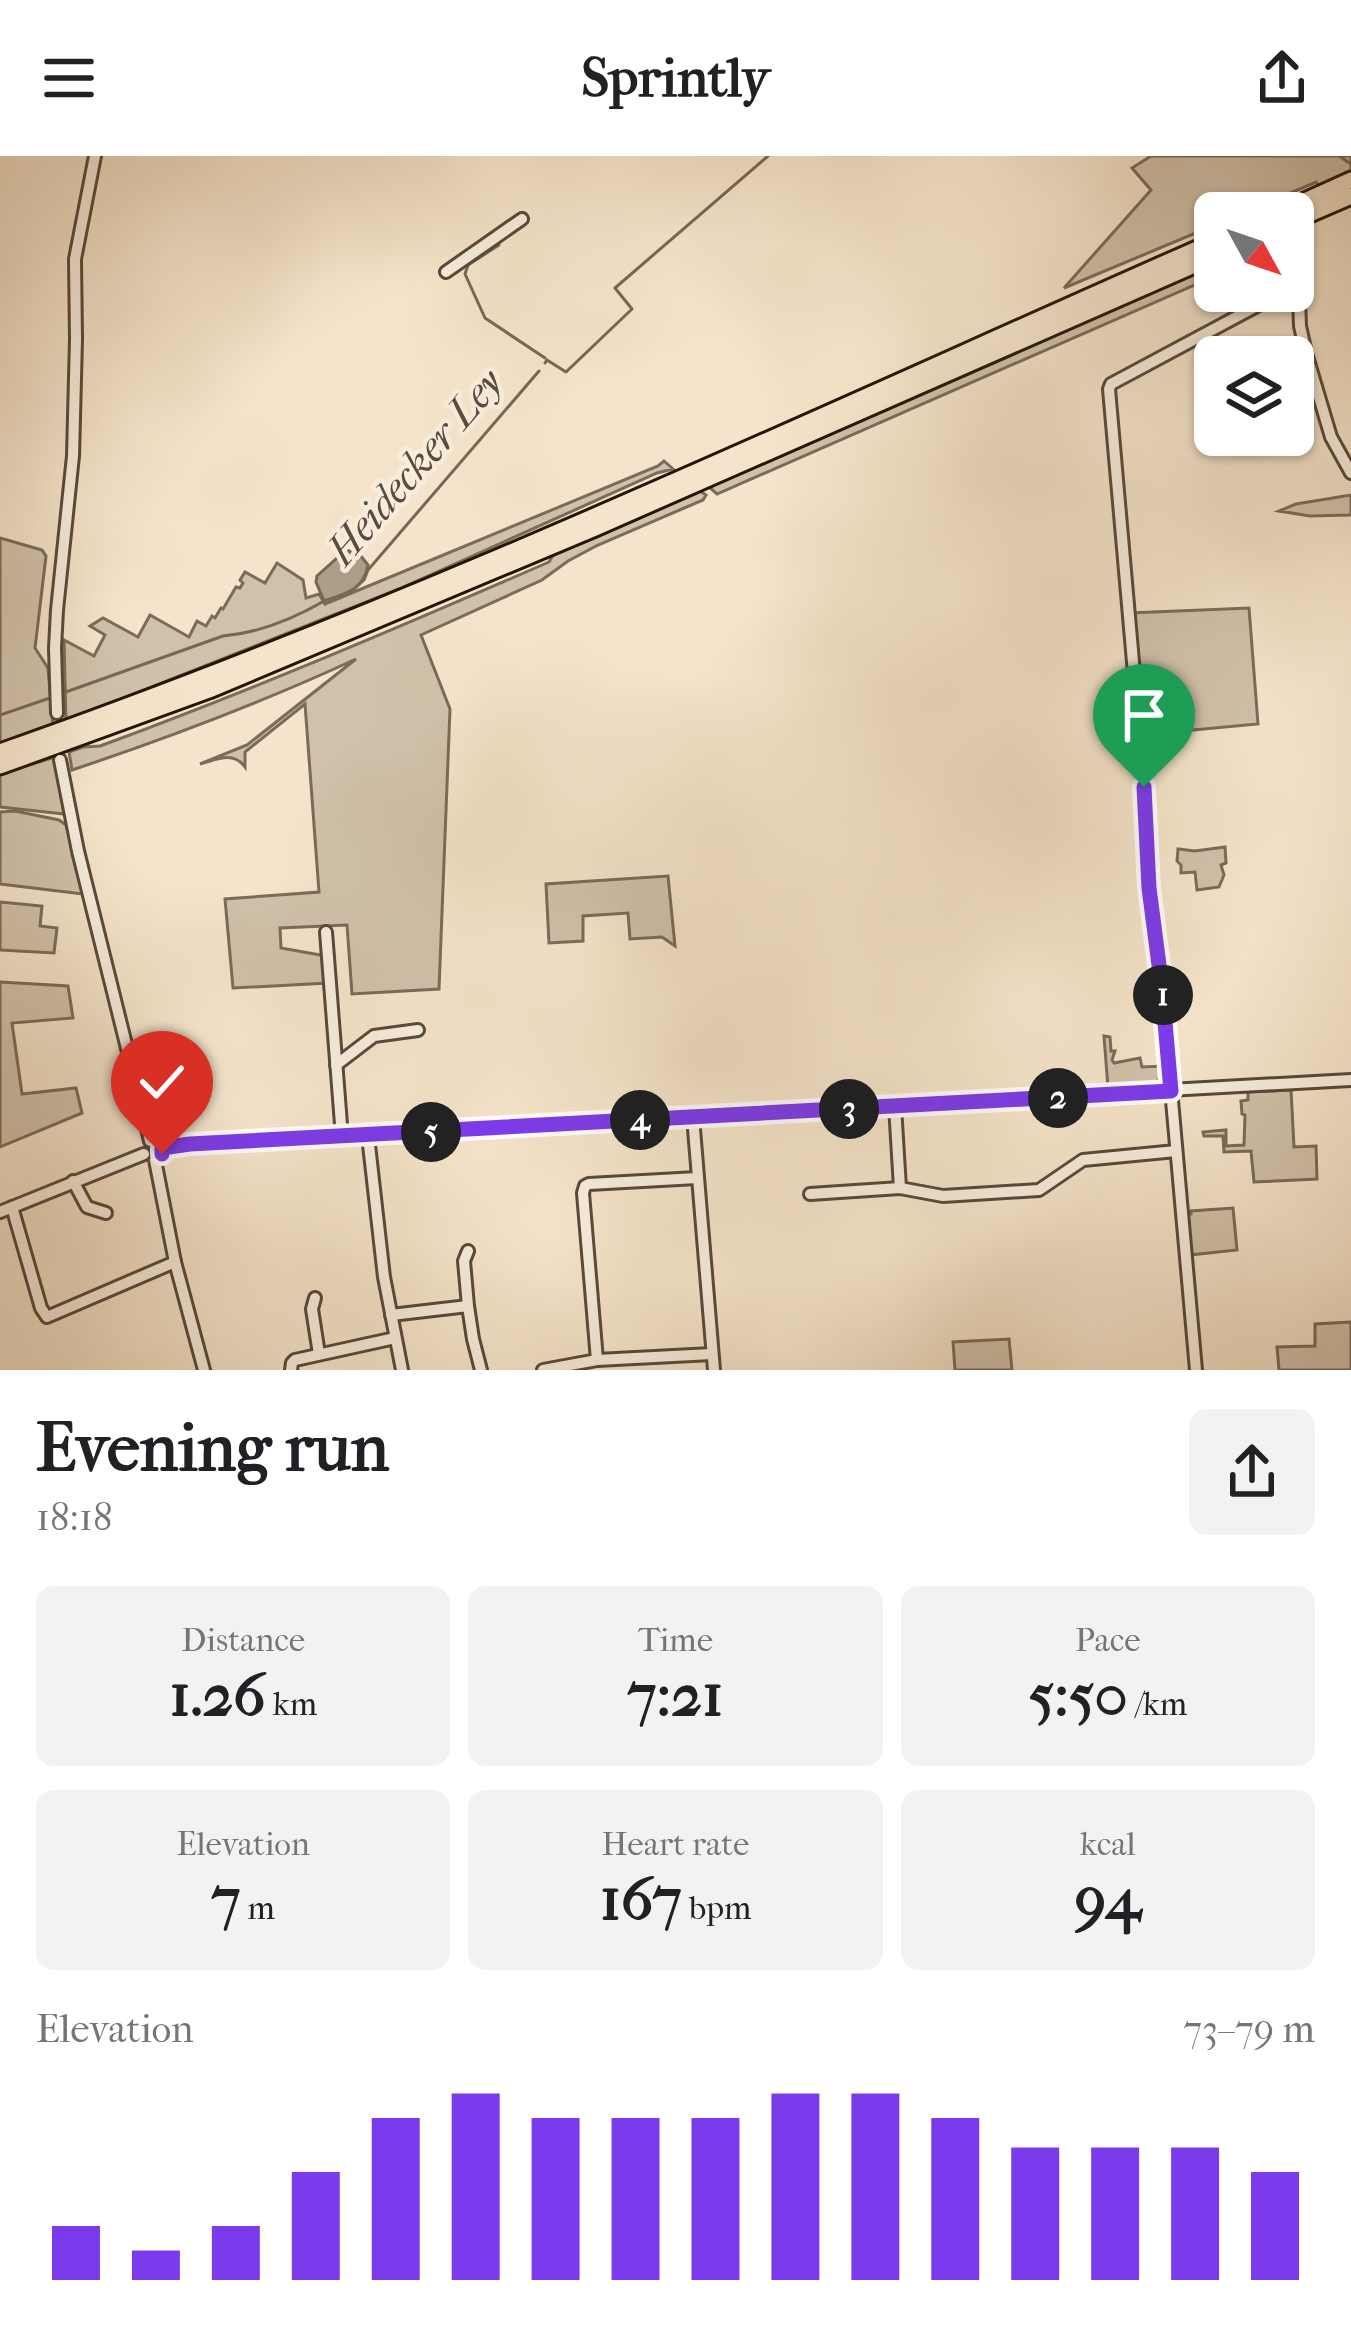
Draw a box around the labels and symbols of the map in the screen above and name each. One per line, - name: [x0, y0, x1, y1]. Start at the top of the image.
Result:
- north arrow: [1194, 192, 1314, 312]
- water label: Heidecker Ley: [316, 358, 514, 576]
- pin: [1093, 664, 1195, 787]
- pin: 1: [1133, 965, 1193, 1025]
- pin: [111, 1031, 213, 1154]
- pin: 2: [1028, 1068, 1088, 1128]
- pin: 3: [819, 1079, 879, 1139]
- pin: 4: [610, 1090, 670, 1150]
- pin: 5: [401, 1102, 461, 1162]

